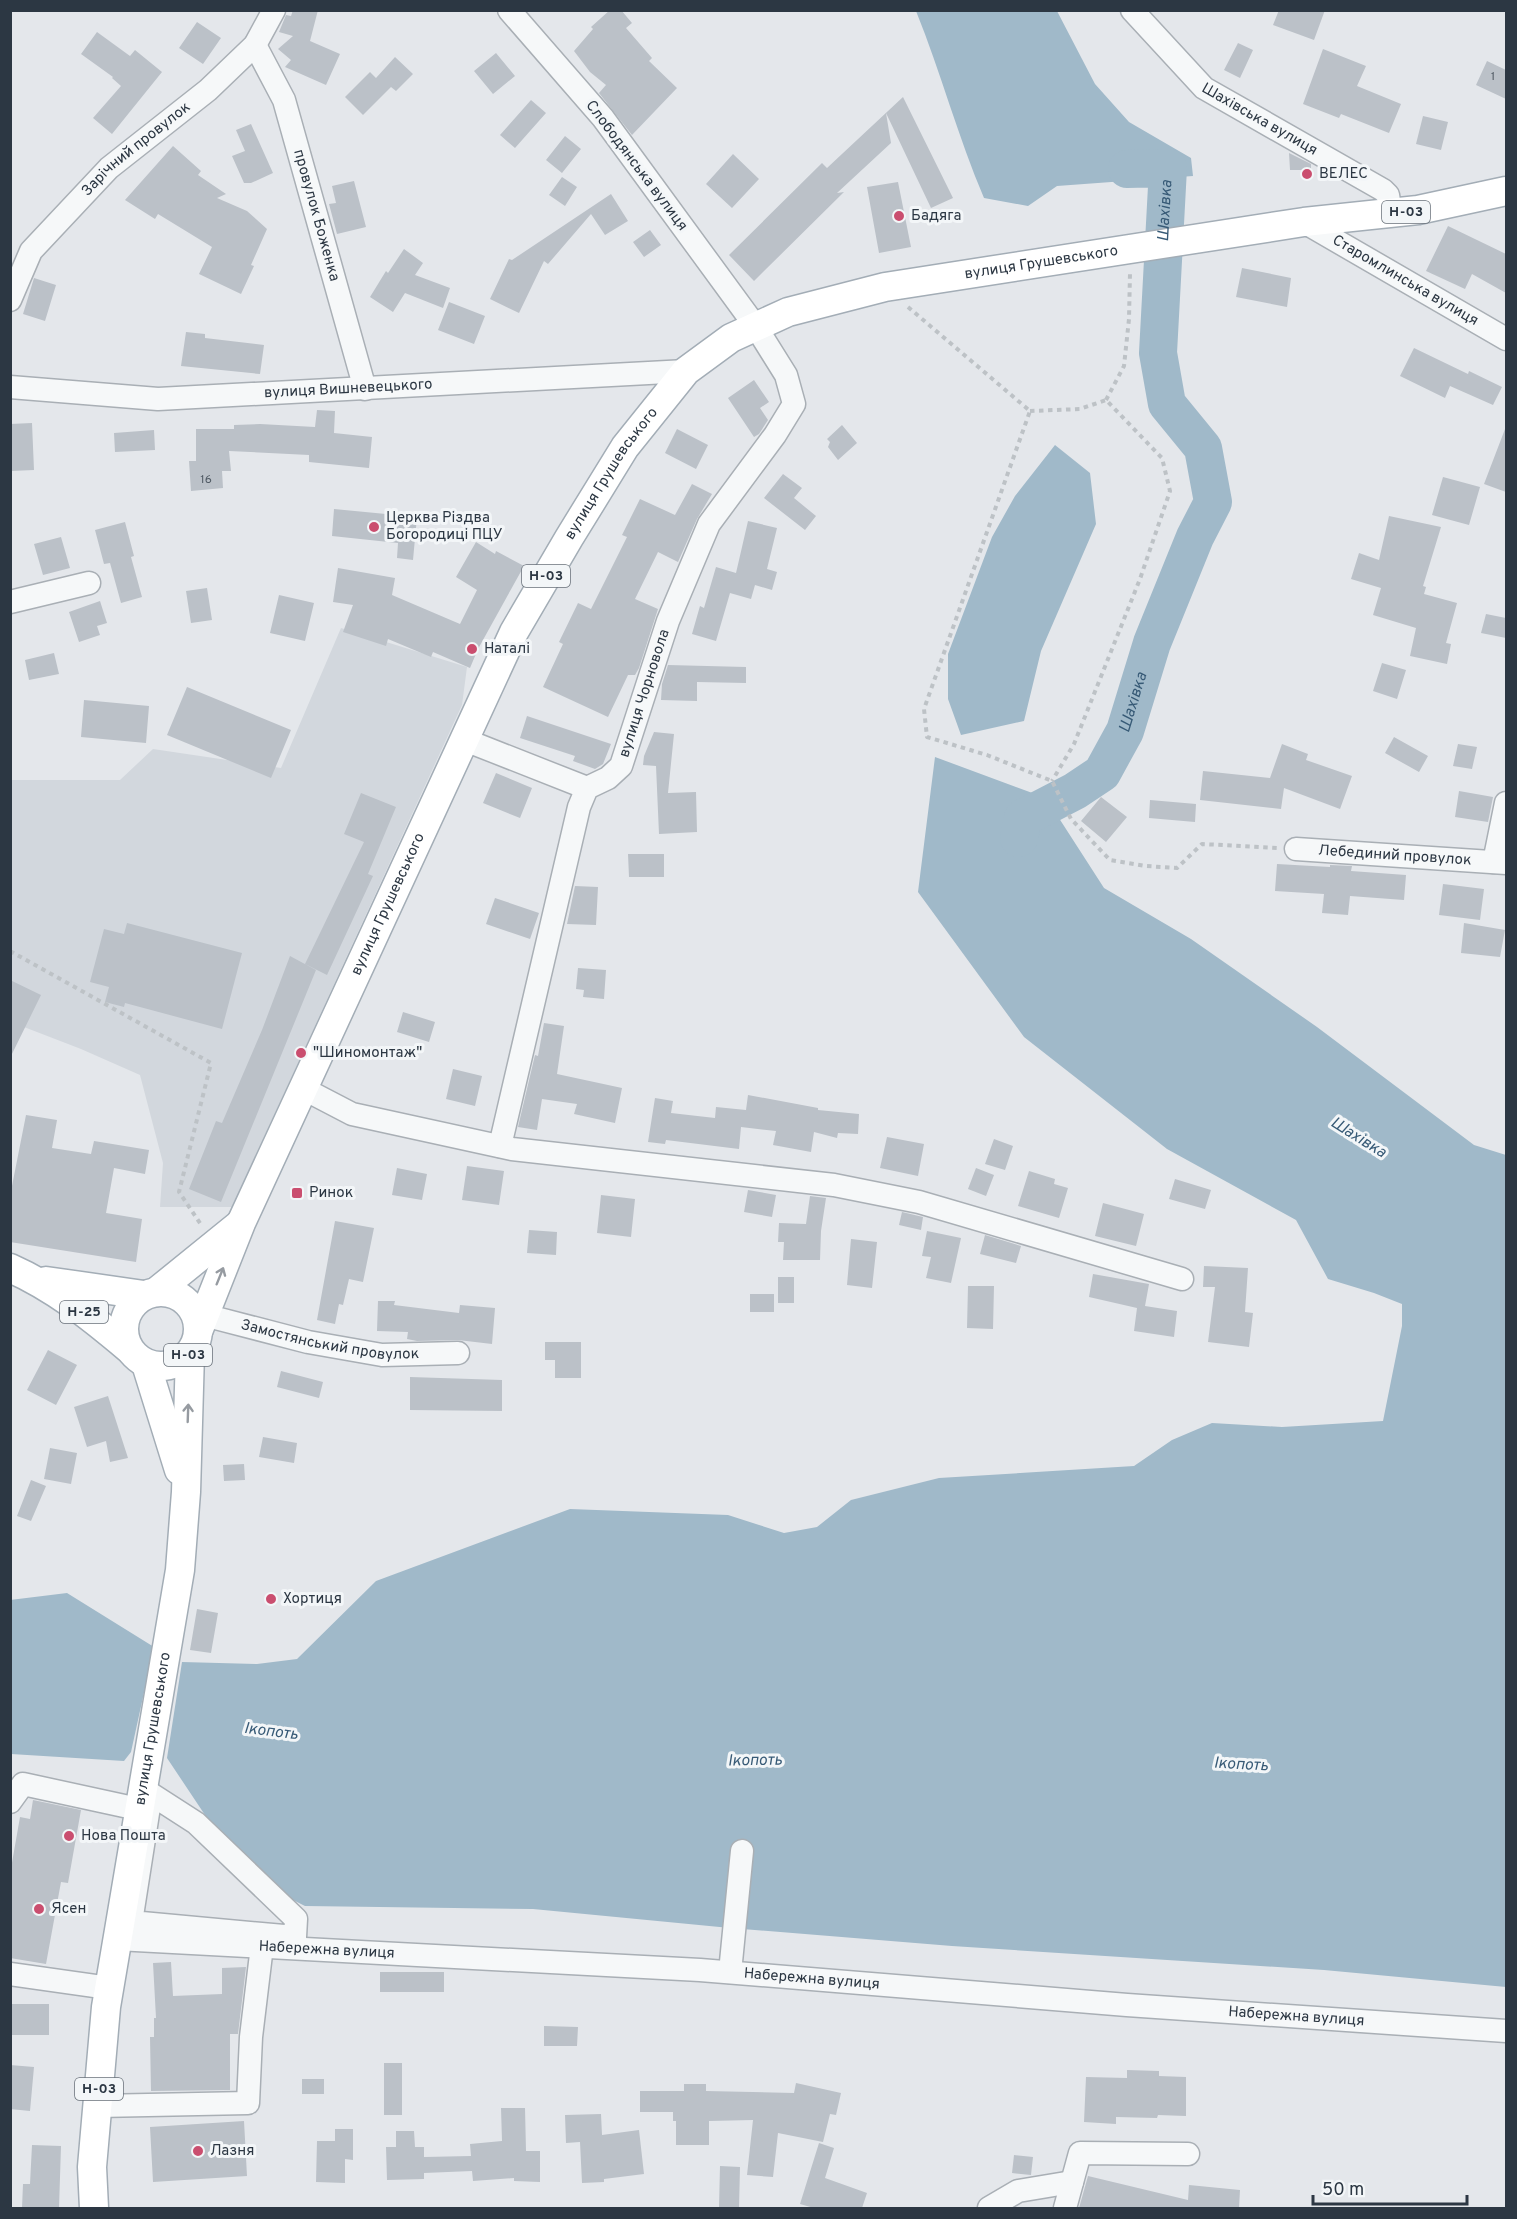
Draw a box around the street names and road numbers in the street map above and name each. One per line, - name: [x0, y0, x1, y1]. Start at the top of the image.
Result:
- street label: Шахівська вулиця: [1198, 79, 1321, 160]
- street label: Слободянська вулиця: [581, 97, 691, 235]
- street label: Зарічний провулок: [78, 98, 194, 201]
- street label: провулок Боженка: [289, 147, 344, 284]
- road number: Н-03: [1382, 201, 1430, 223]
- street label: Старомлинська вулиця: [1329, 231, 1482, 330]
- street label: вулиця Грушевського: [963, 241, 1119, 284]
- street label: вулиця Вишневецького: [263, 375, 433, 403]
- street label: вулиця Грушевського: [561, 404, 662, 543]
- road number: Н-03: [522, 565, 570, 587]
- street label: вулиця Чорновола: [615, 627, 674, 760]
- street label: вулиця Грушевського: [347, 830, 429, 979]
- street label: Лебединий провулок: [1317, 841, 1472, 870]
- road number: Н-25: [60, 1301, 108, 1323]
- street label: Замостянський провулок: [239, 1315, 419, 1365]
- road number: Н-03: [164, 1344, 212, 1366]
- street label: вулиця Грушевського: [131, 1651, 175, 1807]
- street label: Набережна вулиця: [258, 1937, 395, 1963]
- street label: Набережна вулиця: [743, 1964, 880, 1994]
- street label: Набережна вулиця: [1228, 2002, 1365, 2031]
- road number: Н-03: [75, 2078, 123, 2100]

